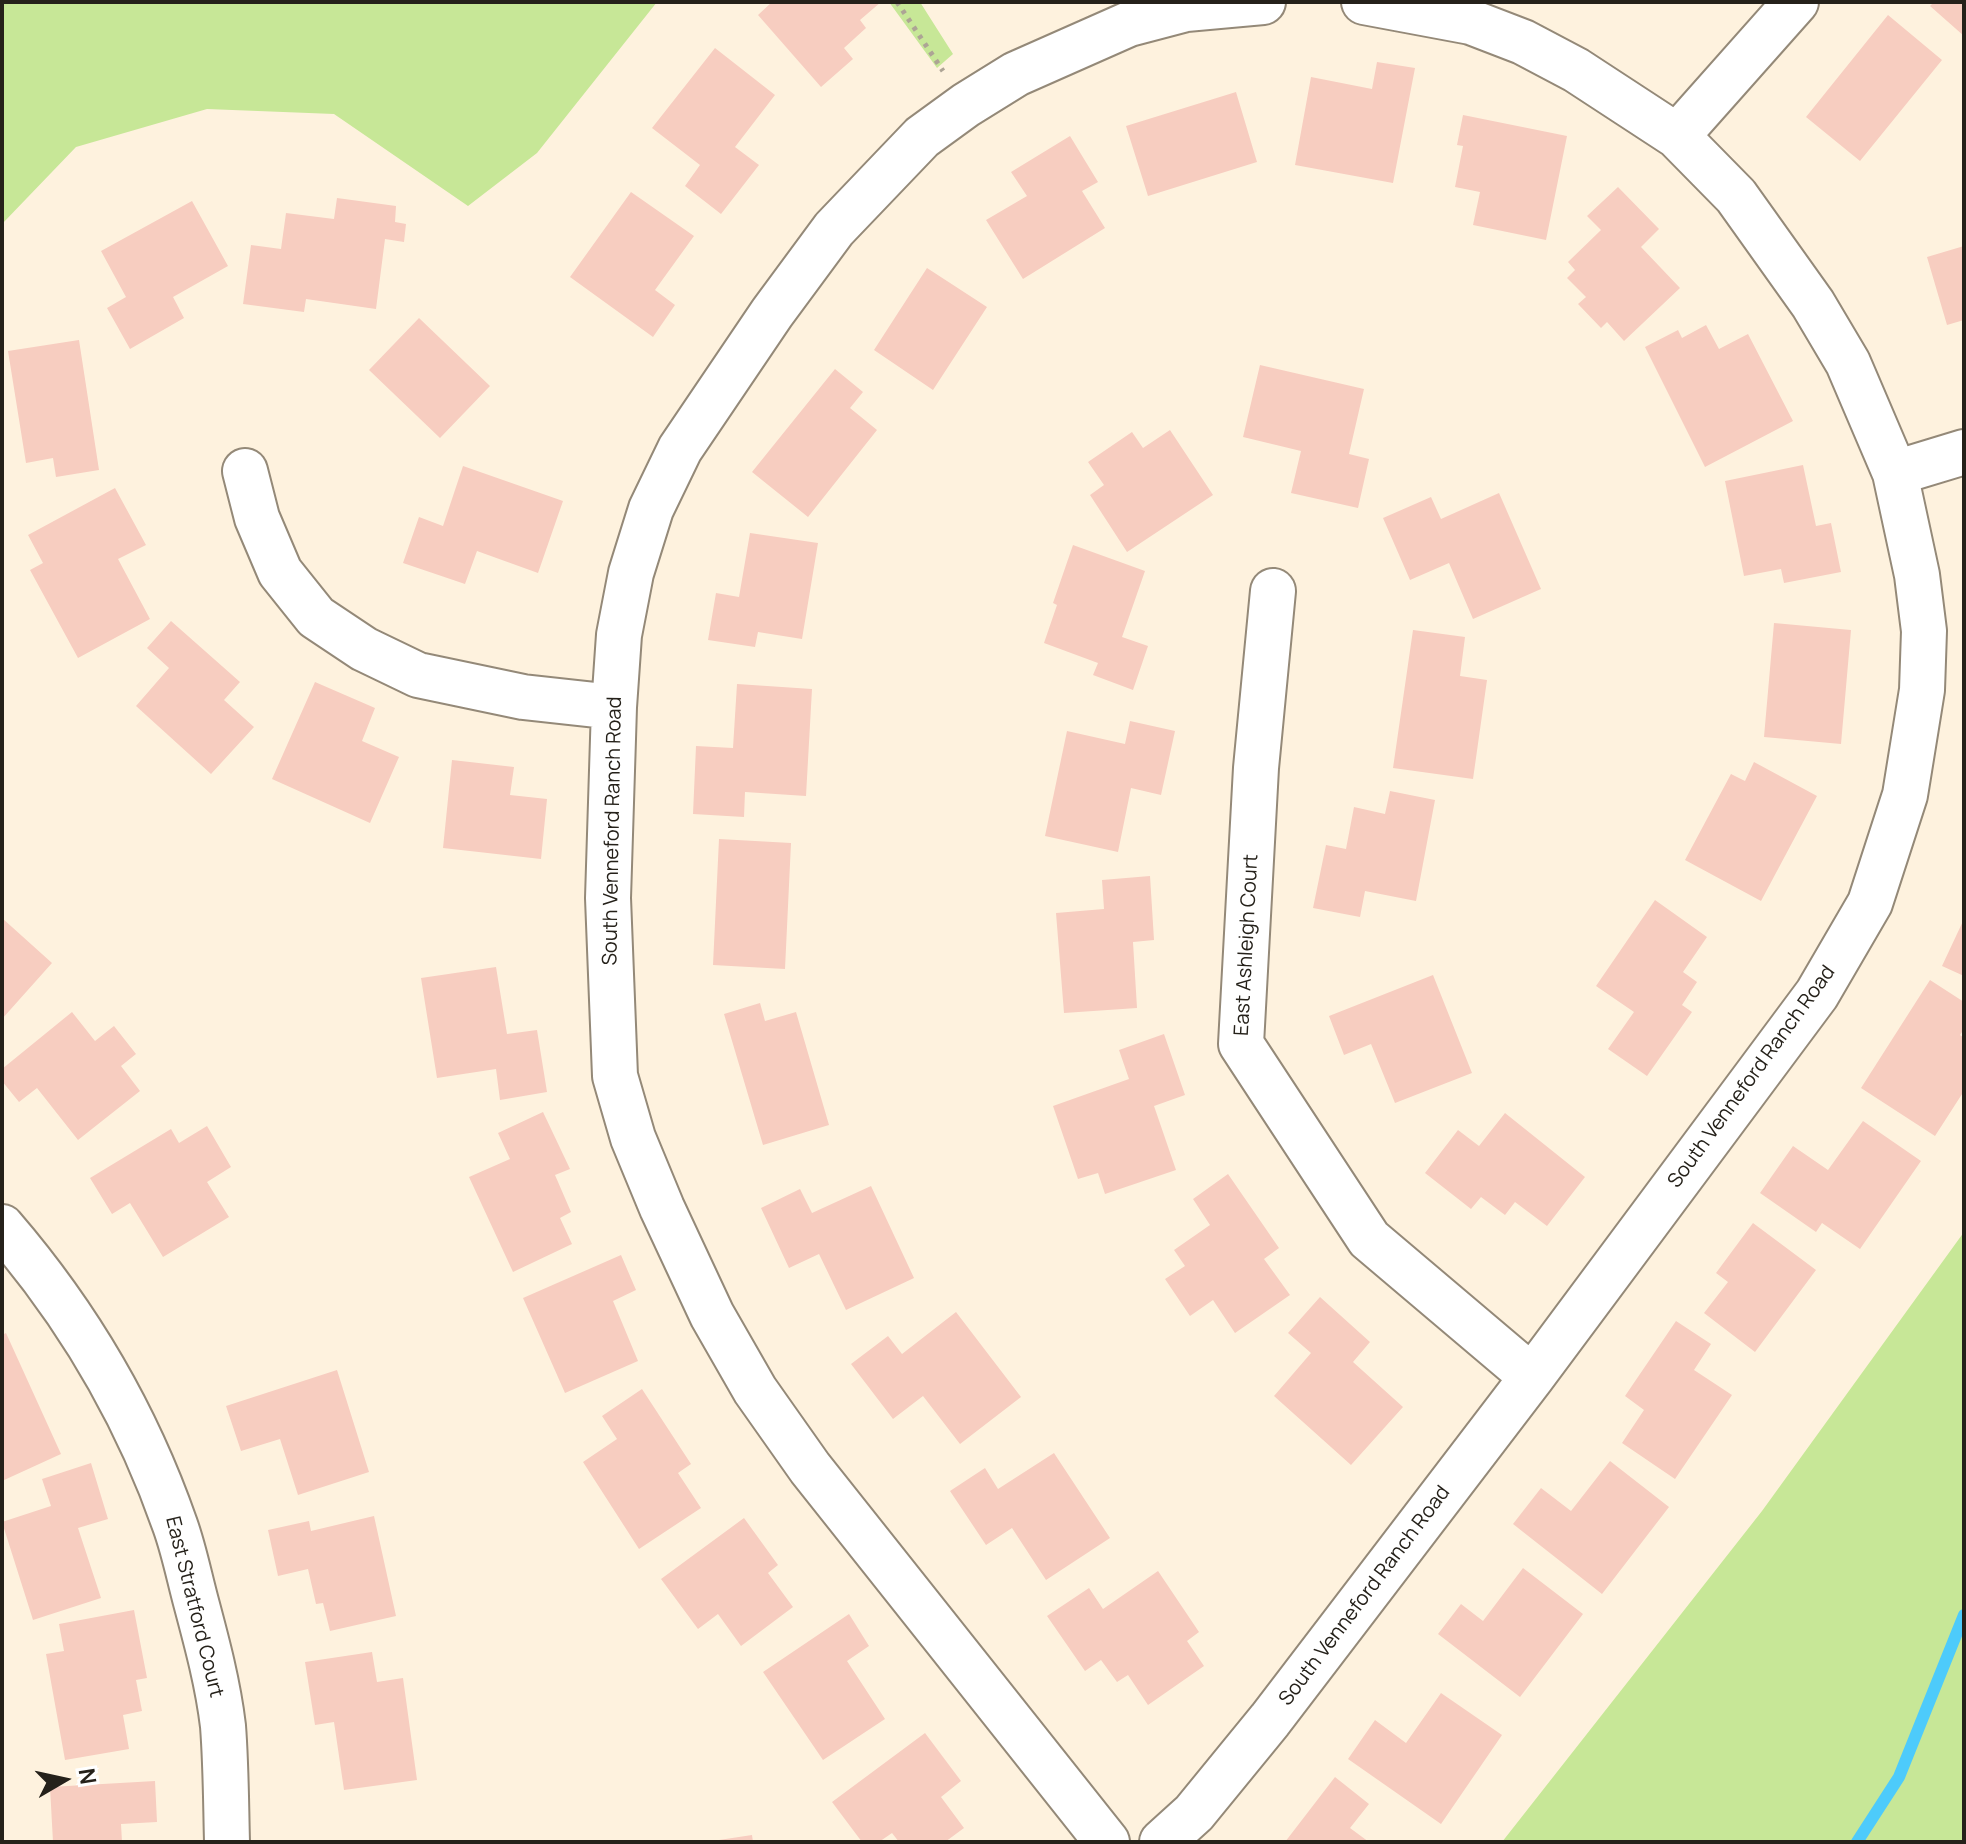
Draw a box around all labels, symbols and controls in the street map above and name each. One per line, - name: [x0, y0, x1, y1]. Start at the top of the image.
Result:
- street label: South Venneford Ranch Road: [599, 696, 627, 966]
- street label: East Ashleigh Court: [1230, 853, 1264, 1037]
- street label: South Venneford Ranch Road: [1663, 961, 1841, 1193]
- street label: South Venneford Ranch Road: [1275, 1481, 1455, 1711]
- street label: East Stratford Court: [160, 1514, 228, 1700]
- north arrow: [24, 1740, 104, 1820]
- text: N: [72, 1766, 104, 1786]

